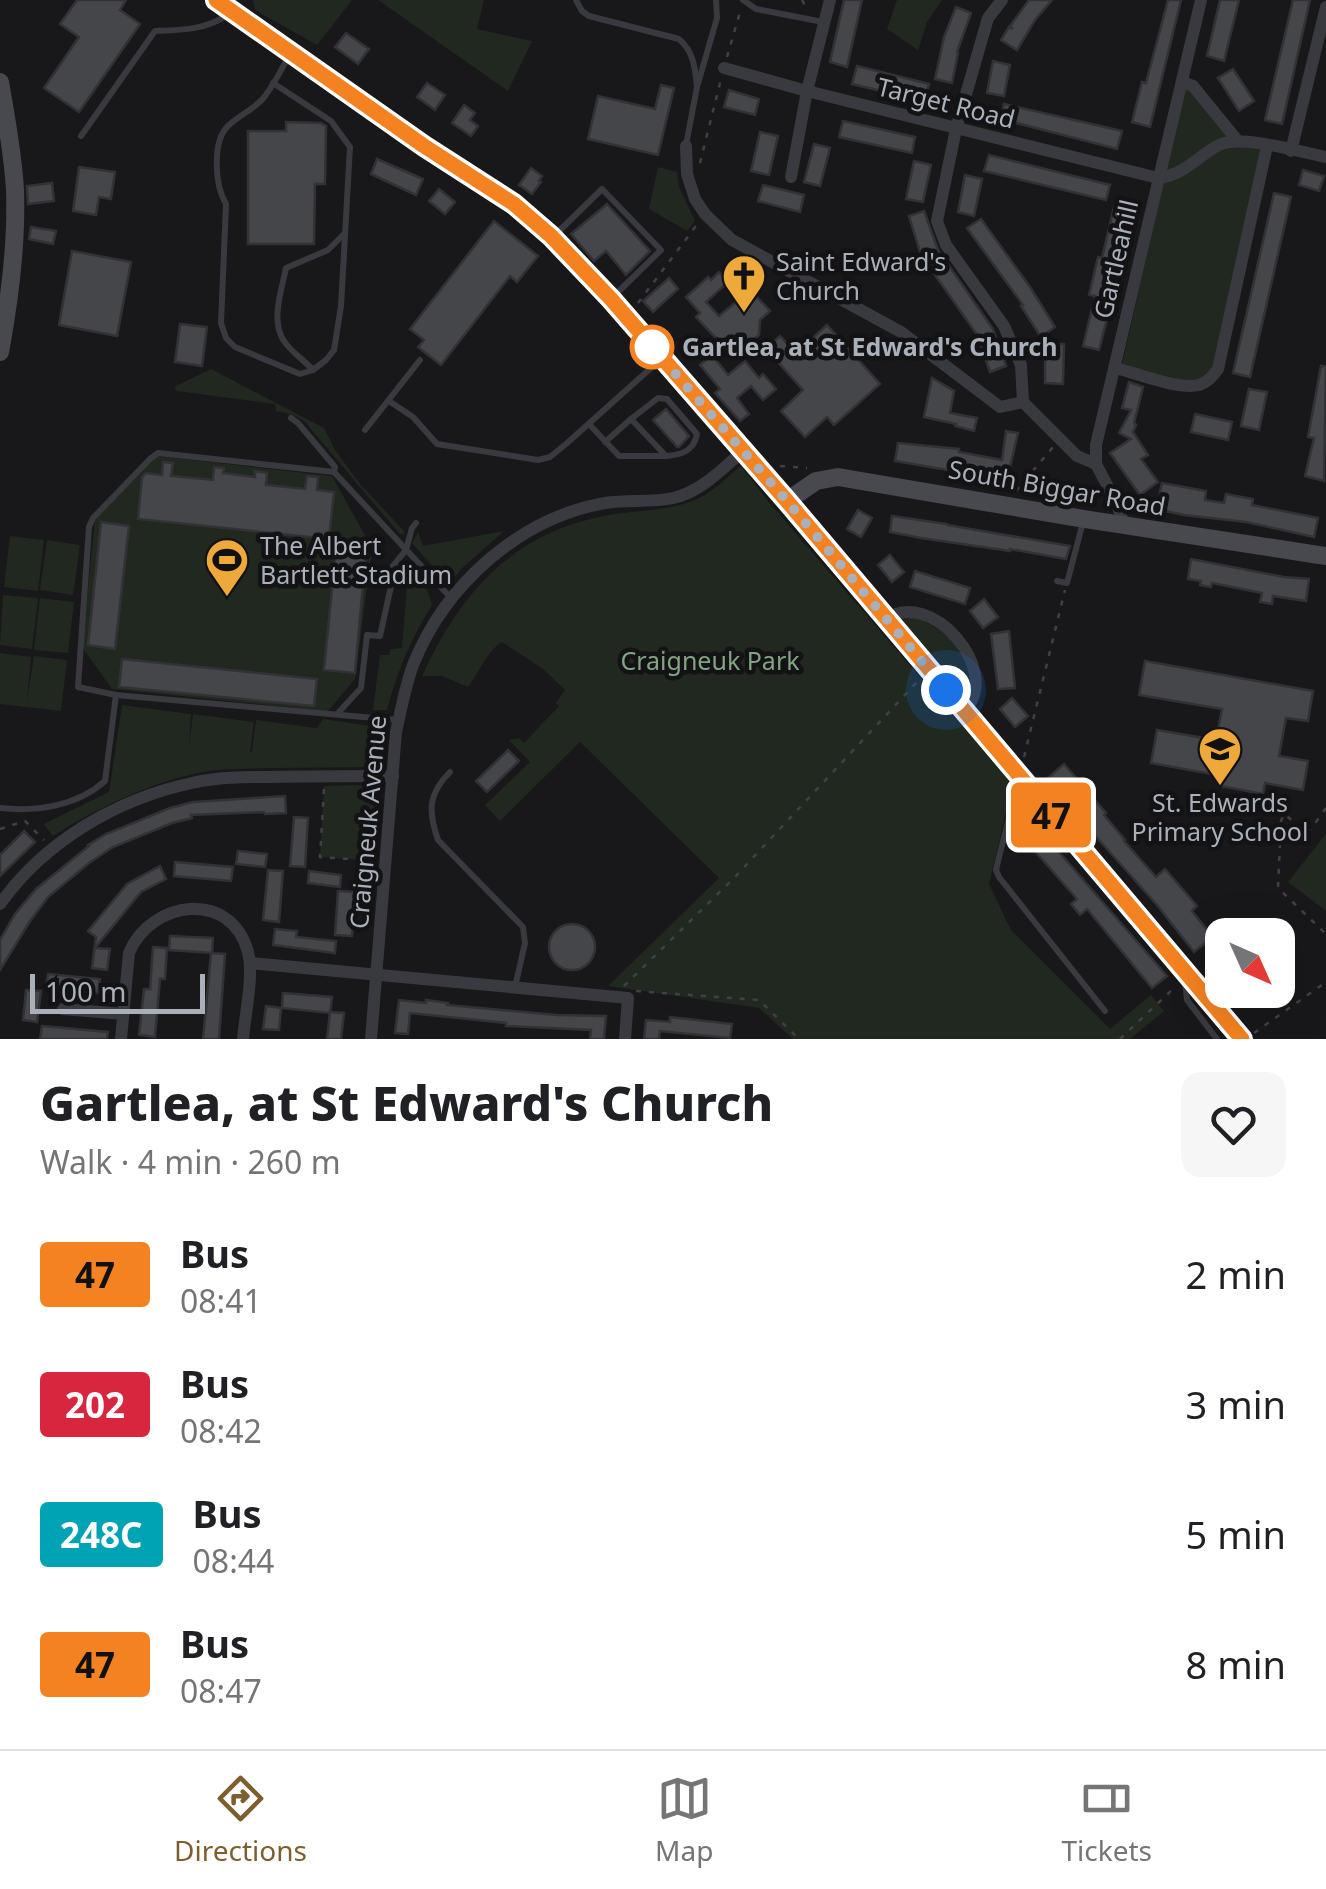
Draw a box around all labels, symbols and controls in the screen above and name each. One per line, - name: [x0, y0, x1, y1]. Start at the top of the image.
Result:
- street label: Target Road: [874, 68, 1019, 136]
- street label: Gartleahill: [1085, 196, 1145, 322]
- place label: Saint Edward's Church: [776, 244, 946, 307]
- church icon: Saint Edward's Church: [721, 253, 767, 314]
- marker: Gartlea, at St Edward's Church: [631, 326, 673, 368]
- place label: Gartlea, at St Edward's Church: [682, 329, 1058, 363]
- street label: South Biggar Road: [946, 451, 1168, 523]
- place label: The Albert Bartlett Stadium: [260, 528, 452, 591]
- sports icon: The Albert Bartlett Stadium: [204, 537, 250, 598]
- park label: Craigneuk Park: [620, 643, 800, 677]
- your location: [921, 665, 971, 715]
- street label: Craigneuk Avenue: [341, 714, 393, 930]
- school or university icon: St. Edwards Primary School: [1197, 726, 1243, 787]
- line badge: 47: [1006, 782, 1096, 848]
- place label: St. Edwards Primary School: [1132, 785, 1308, 848]
- text: 47: [1031, 792, 1071, 839]
- north arrow: [1205, 918, 1295, 1008]
- map controls: [1205, 918, 1295, 1008]
- scale bar: [30, 969, 205, 1014]
- text: 100 m: [45, 972, 127, 1010]
- text: Gartlea, at St Edward's Church: [40, 1070, 773, 1135]
- button: heart: [1181, 1072, 1286, 1177]
- text: Walk · 4 min · 260 m: [40, 1140, 341, 1183]
- text: Bus: [180, 1227, 249, 1279]
- text: 2 min: [1186, 1248, 1286, 1300]
- text: 47: [75, 1251, 115, 1298]
- text: 08:41: [180, 1279, 262, 1322]
- text: Bus: [180, 1357, 249, 1409]
- text: 3 min: [1186, 1378, 1286, 1430]
- text: 202: [65, 1381, 125, 1428]
- text: 08:42: [180, 1409, 262, 1452]
- text: Bus: [193, 1487, 262, 1539]
- text: 5 min: [1186, 1508, 1286, 1560]
- text: 248C: [60, 1511, 143, 1558]
- text: 08:44: [193, 1539, 274, 1582]
- text: Bus: [180, 1617, 249, 1669]
- text: 8 min: [1186, 1638, 1286, 1690]
- text: 47: [75, 1641, 115, 1688]
- text: 08:47: [180, 1669, 262, 1712]
- tab: Directions: [174, 1771, 307, 1869]
- tab: Map: [655, 1771, 713, 1869]
- tab: Tickets: [1061, 1771, 1152, 1869]

